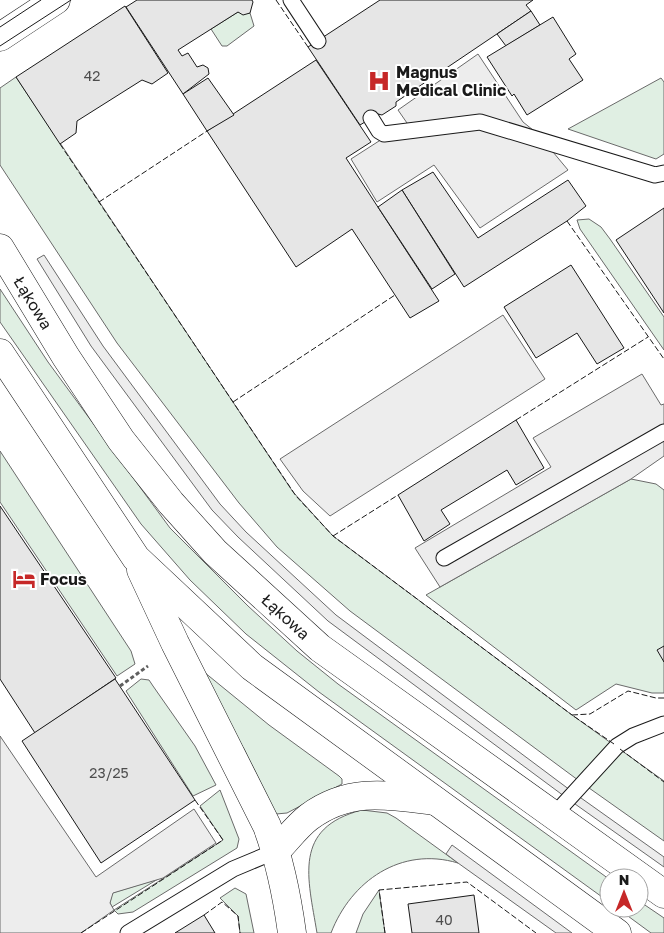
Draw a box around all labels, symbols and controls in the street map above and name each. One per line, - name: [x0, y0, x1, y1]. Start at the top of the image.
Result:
- place label: Magnus Medical Clinic: [396, 62, 506, 100]
- house number: 42: [84, 67, 100, 84]
- hospital icon: Magnus Medical Clinic: [366, 68, 392, 94]
- street label: Łąkowa: [9, 273, 57, 333]
- hotel icon: Focus: [11, 566, 37, 592]
- place label: Focus: [40, 569, 87, 589]
- street label: Łąkowa: [257, 589, 314, 644]
- house number: 23/25: [89, 764, 129, 781]
- north arrow: [599, 868, 649, 918]
- text: N: [619, 871, 629, 888]
- house number: 40: [435, 911, 453, 928]

